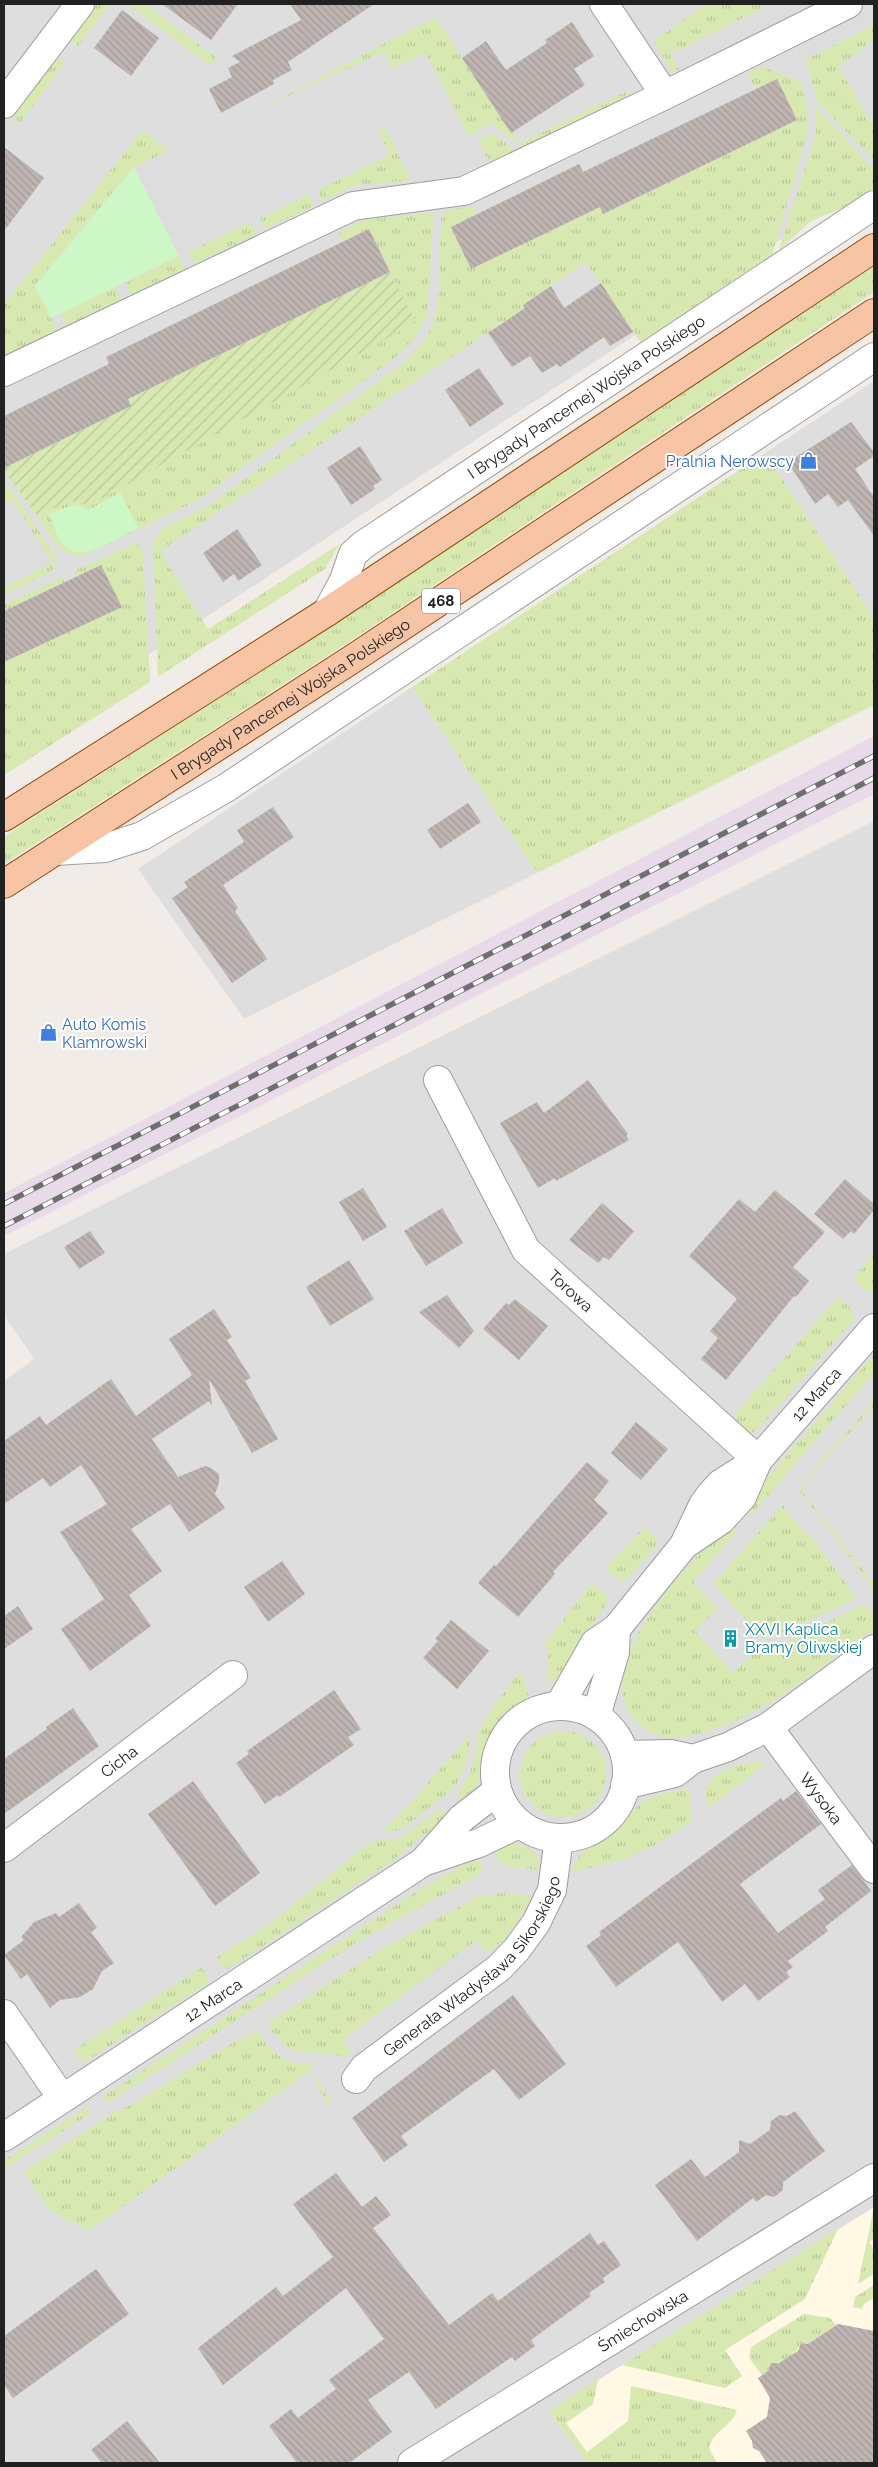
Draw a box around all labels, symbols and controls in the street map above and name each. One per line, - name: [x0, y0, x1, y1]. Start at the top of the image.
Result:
- street label: I Brygady Pancernej Wojska Polskiego: [464, 311, 708, 482]
- shop icon: Pralnia Nerowscy: [798, 451, 818, 471]
- place label: Pralnia Nerowscy: [666, 452, 794, 471]
- road number: 468: [422, 588, 460, 614]
- street label: I Brygady Pancernej Wojska Polskiego: [167, 614, 413, 783]
- place label: Auto Komis Klamrowski: [62, 1015, 147, 1052]
- shop icon: Auto Komis Klamrowski: [38, 1023, 58, 1043]
- street label: Torowa: [545, 1266, 597, 1316]
- street label: 12 Marca: [787, 1363, 845, 1425]
- place label: XXVI Kaplica Bramy Oliwskiej: [745, 1620, 862, 1657]
- building icon: XXVI Kaplica Bramy Oliwskiej: [721, 1628, 741, 1648]
- street label: Cicha: [97, 1741, 141, 1781]
- street label: Wysoka: [796, 1769, 847, 1828]
- street label: Generała Władysława Sikorskiego: [379, 1875, 563, 2060]
- street label: 12 Marca: [181, 1974, 245, 2026]
- street label: Śmiechowska: [594, 2286, 691, 2356]

